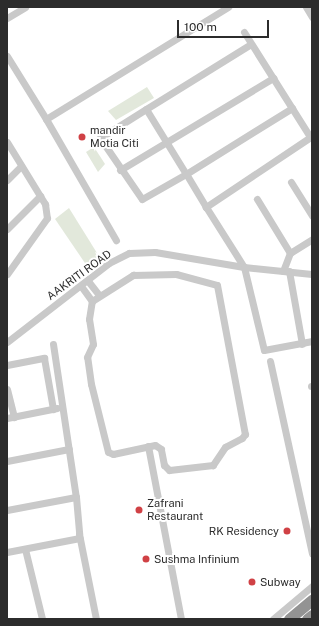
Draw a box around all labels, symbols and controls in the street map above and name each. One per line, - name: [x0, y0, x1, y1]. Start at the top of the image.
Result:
- scale bar: [179, 12, 271, 38]
- text: 100 m: [184, 20, 217, 34]
- place label: mandir Motia Citi: [90, 124, 139, 150]
- marker: mandir Motia Citi: [77, 132, 87, 142]
- street label: AAKRITI ROAD: [44, 247, 114, 303]
- place label: Zafrani Restaurant: [147, 497, 203, 523]
- marker: Zafrani Restaurant: [134, 505, 144, 515]
- place label: RK Residency: [209, 524, 279, 538]
- marker: RK Residency: [282, 526, 292, 536]
- place label: Sushma Infinium: [154, 552, 239, 566]
- marker: Sushma Infinium: [141, 554, 151, 564]
- place label: Subway: [260, 575, 301, 589]
- marker: Subway: [247, 577, 257, 587]

